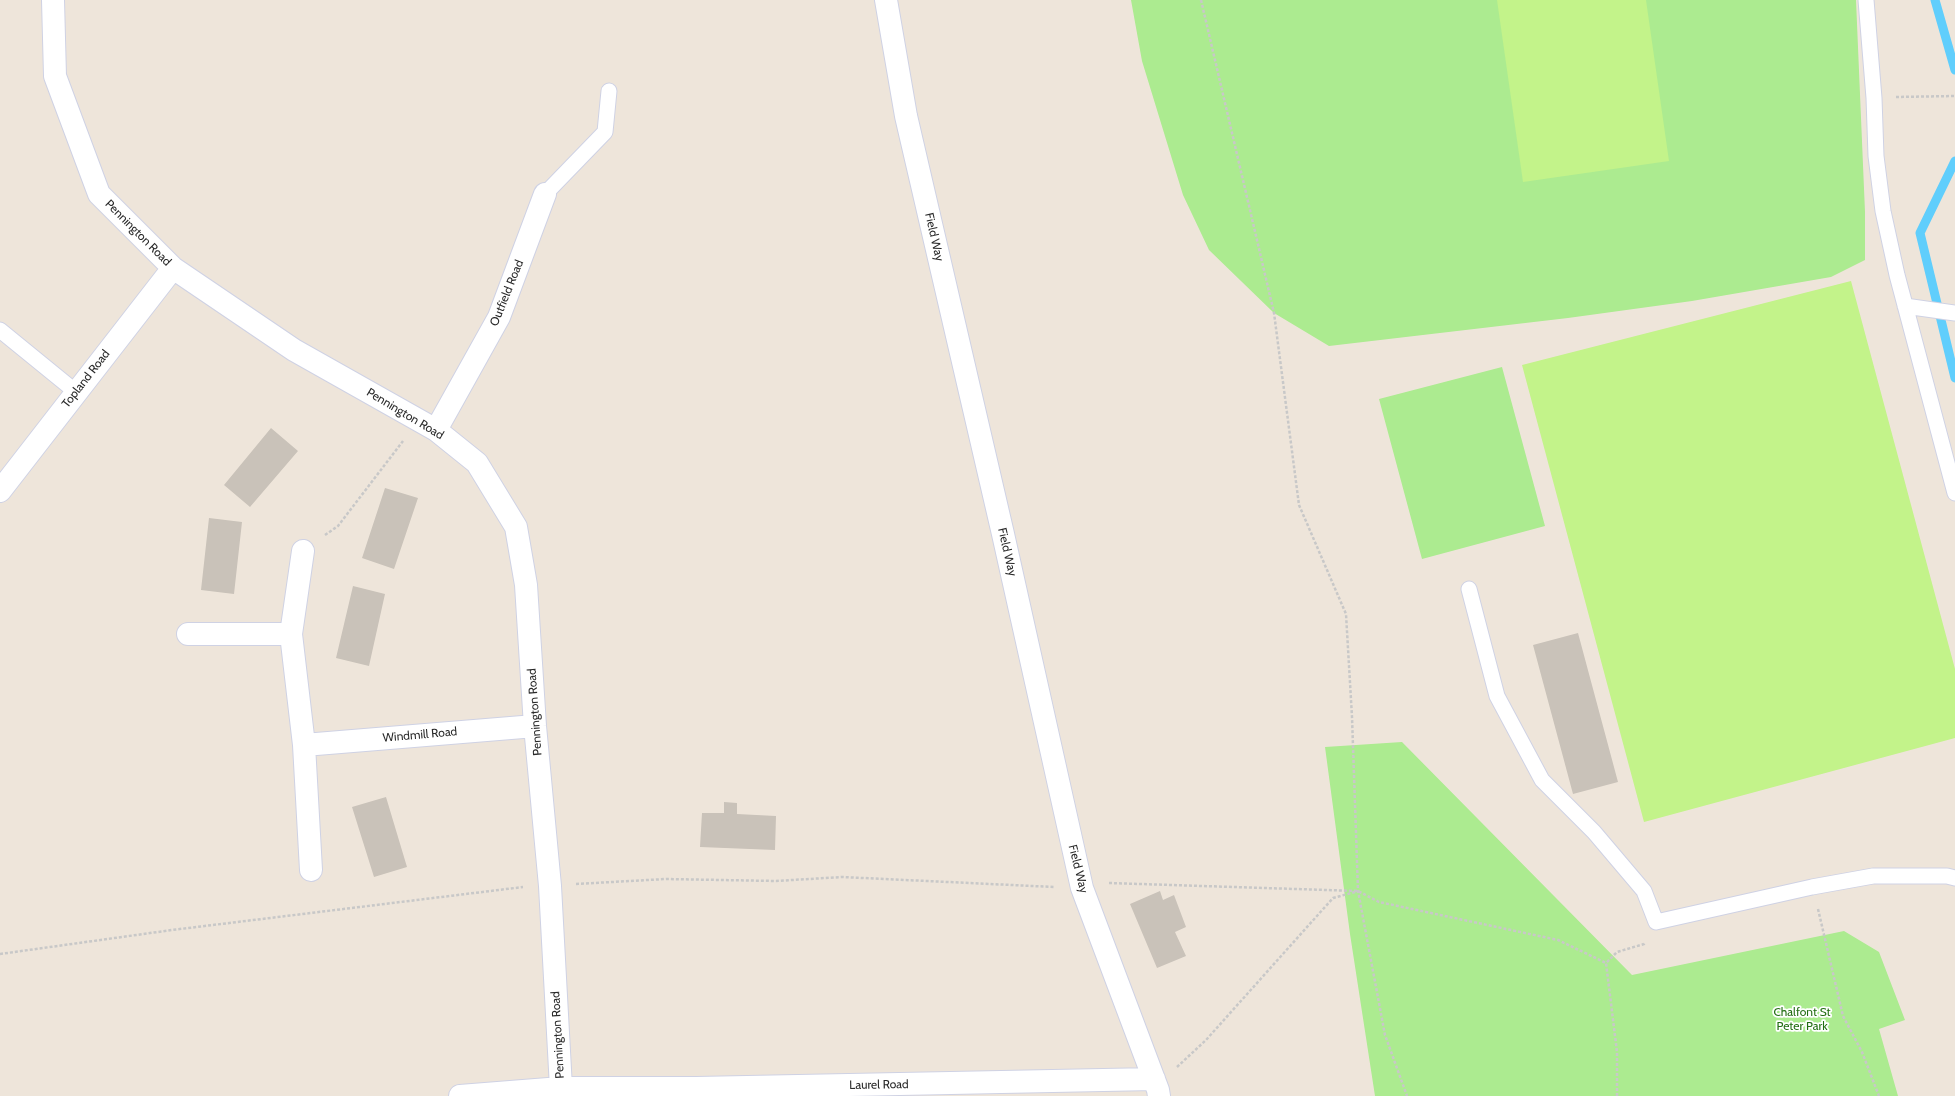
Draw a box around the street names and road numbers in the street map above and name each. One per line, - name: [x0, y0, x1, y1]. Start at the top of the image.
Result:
- street label: Pennington Road: [102, 197, 174, 269]
- street label: Field Way: [921, 211, 947, 263]
- street label: Outfield Road: [487, 258, 527, 328]
- street label: Topland Road: [59, 347, 113, 411]
- street label: Pennington Road: [364, 385, 446, 443]
- street label: Field Way: [994, 526, 1020, 578]
- street label: Pennington Road: [525, 668, 545, 756]
- street label: Windmill Road: [382, 725, 458, 745]
- street label: Field Way: [1065, 843, 1091, 895]
- street label: Pennington Road: [549, 991, 567, 1079]
- street label: Laurel Road: [849, 1077, 909, 1093]

